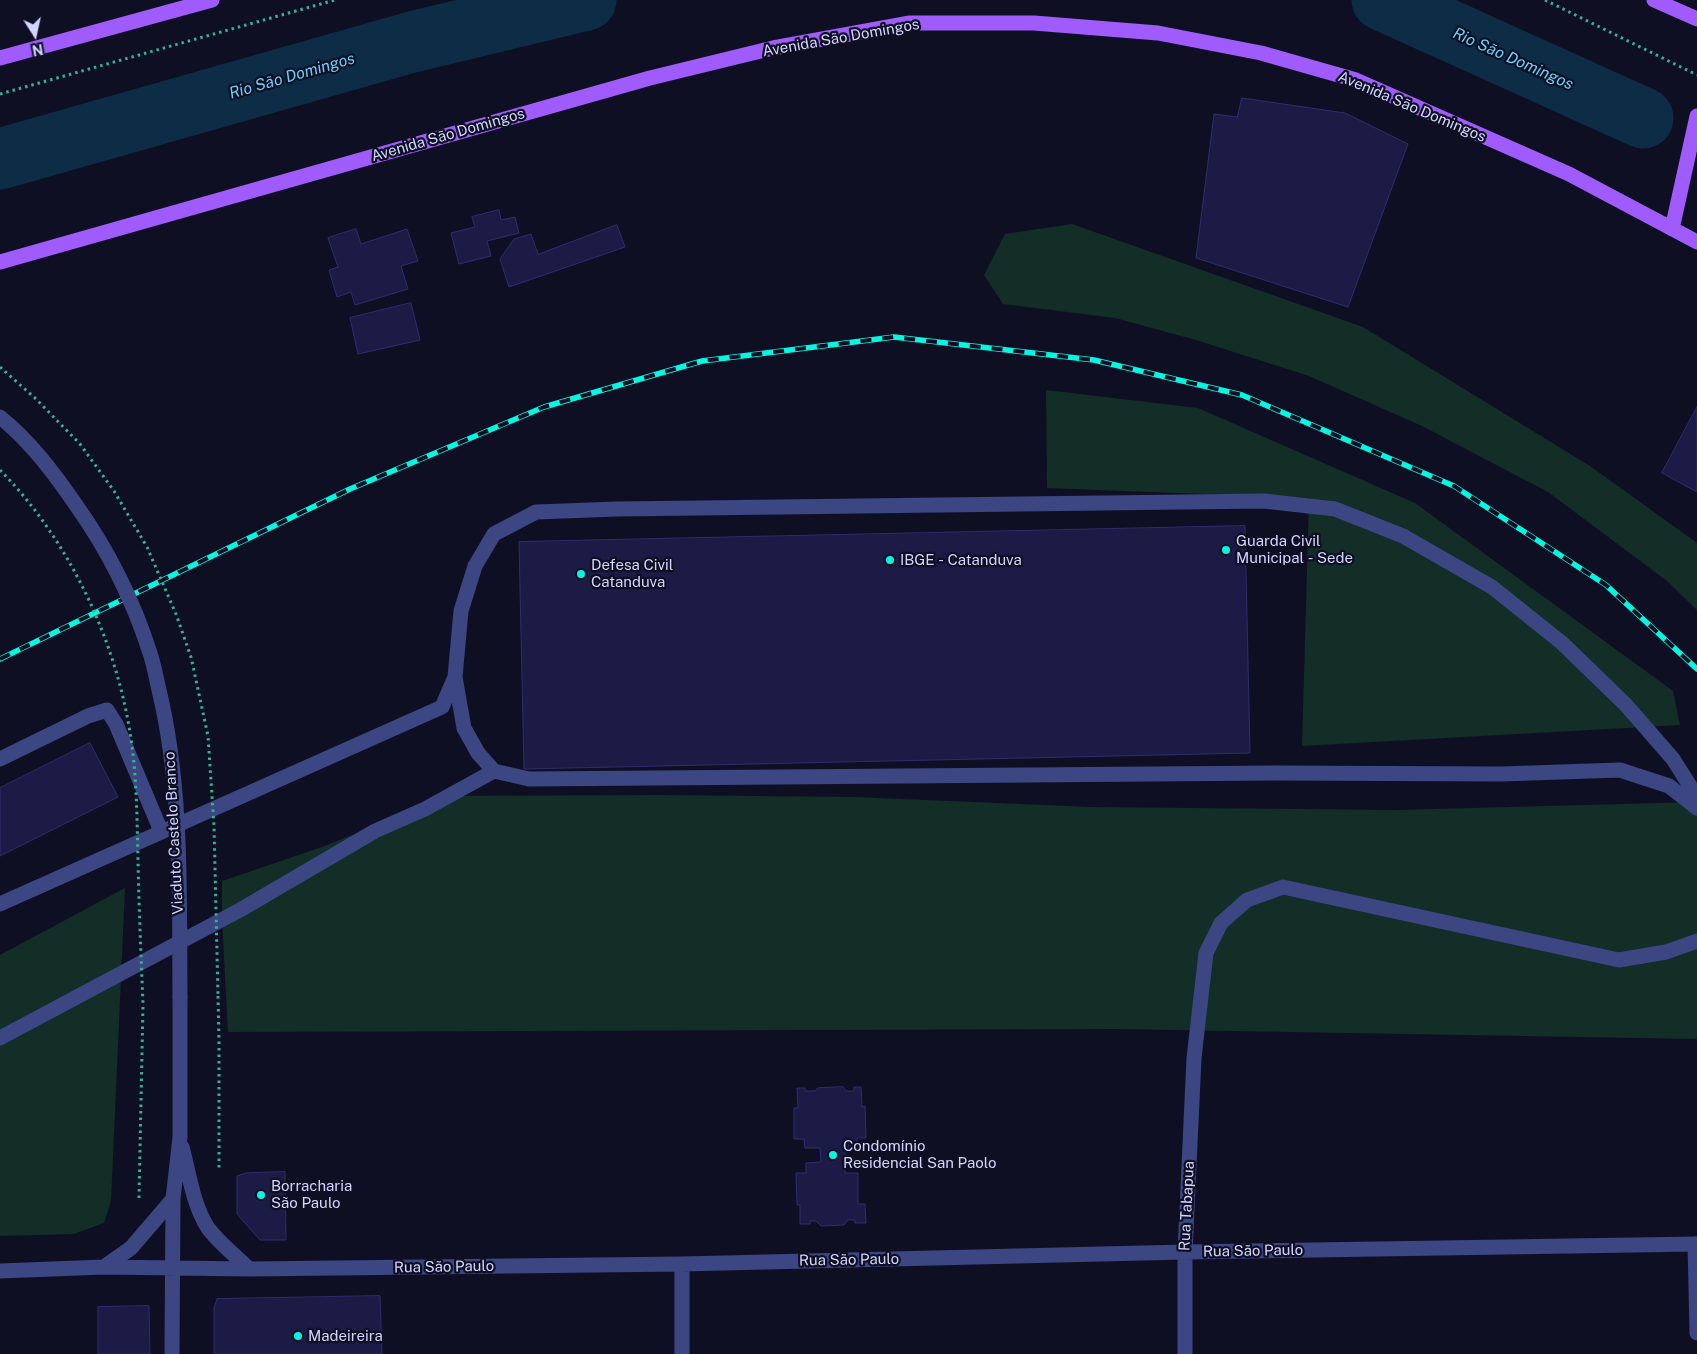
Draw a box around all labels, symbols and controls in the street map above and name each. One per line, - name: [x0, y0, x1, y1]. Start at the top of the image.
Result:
- north arrow: [10, 10, 60, 60]
- street label: Avenida São Domingos: [761, 15, 921, 61]
- water label: Rio São Domingos: [1450, 24, 1576, 94]
- text: N: [31, 41, 44, 59]
- water label: Rio São Domingos: [227, 49, 357, 103]
- street label: Avenida São Domingos: [1335, 68, 1489, 146]
- street label: Avenida São Domingos: [369, 104, 527, 166]
- place label: Guarda Civil Municipal - Sede: [1236, 532, 1353, 567]
- marker: Guarda Civil Municipal - Sede: [1220, 544, 1232, 556]
- place label: IBGE - Catanduva: [900, 551, 1022, 569]
- marker: IBGE - Catanduva: [884, 554, 896, 566]
- place label: Defesa Civil Catanduva: [591, 556, 673, 591]
- marker: Defesa Civil Catanduva: [575, 568, 587, 580]
- street label: Viaduto Castelo Branco: [161, 751, 187, 915]
- place label: Condomínio Residencial San Paolo: [843, 1137, 996, 1172]
- marker: Condomínio Residencial San Paolo: [827, 1149, 839, 1161]
- street label: Rua Tabapua: [1176, 1161, 1198, 1251]
- place label: Borracharia São Paulo: [271, 1177, 352, 1212]
- marker: Borracharia São Paulo: [255, 1189, 267, 1201]
- street label: Rua São Paulo: [1203, 1241, 1303, 1261]
- street label: Rua São Paulo: [799, 1250, 899, 1270]
- street label: Rua São Paulo: [394, 1257, 494, 1277]
- place label: Madeireira: [308, 1327, 383, 1345]
- marker: Madeireira: [292, 1330, 304, 1342]

